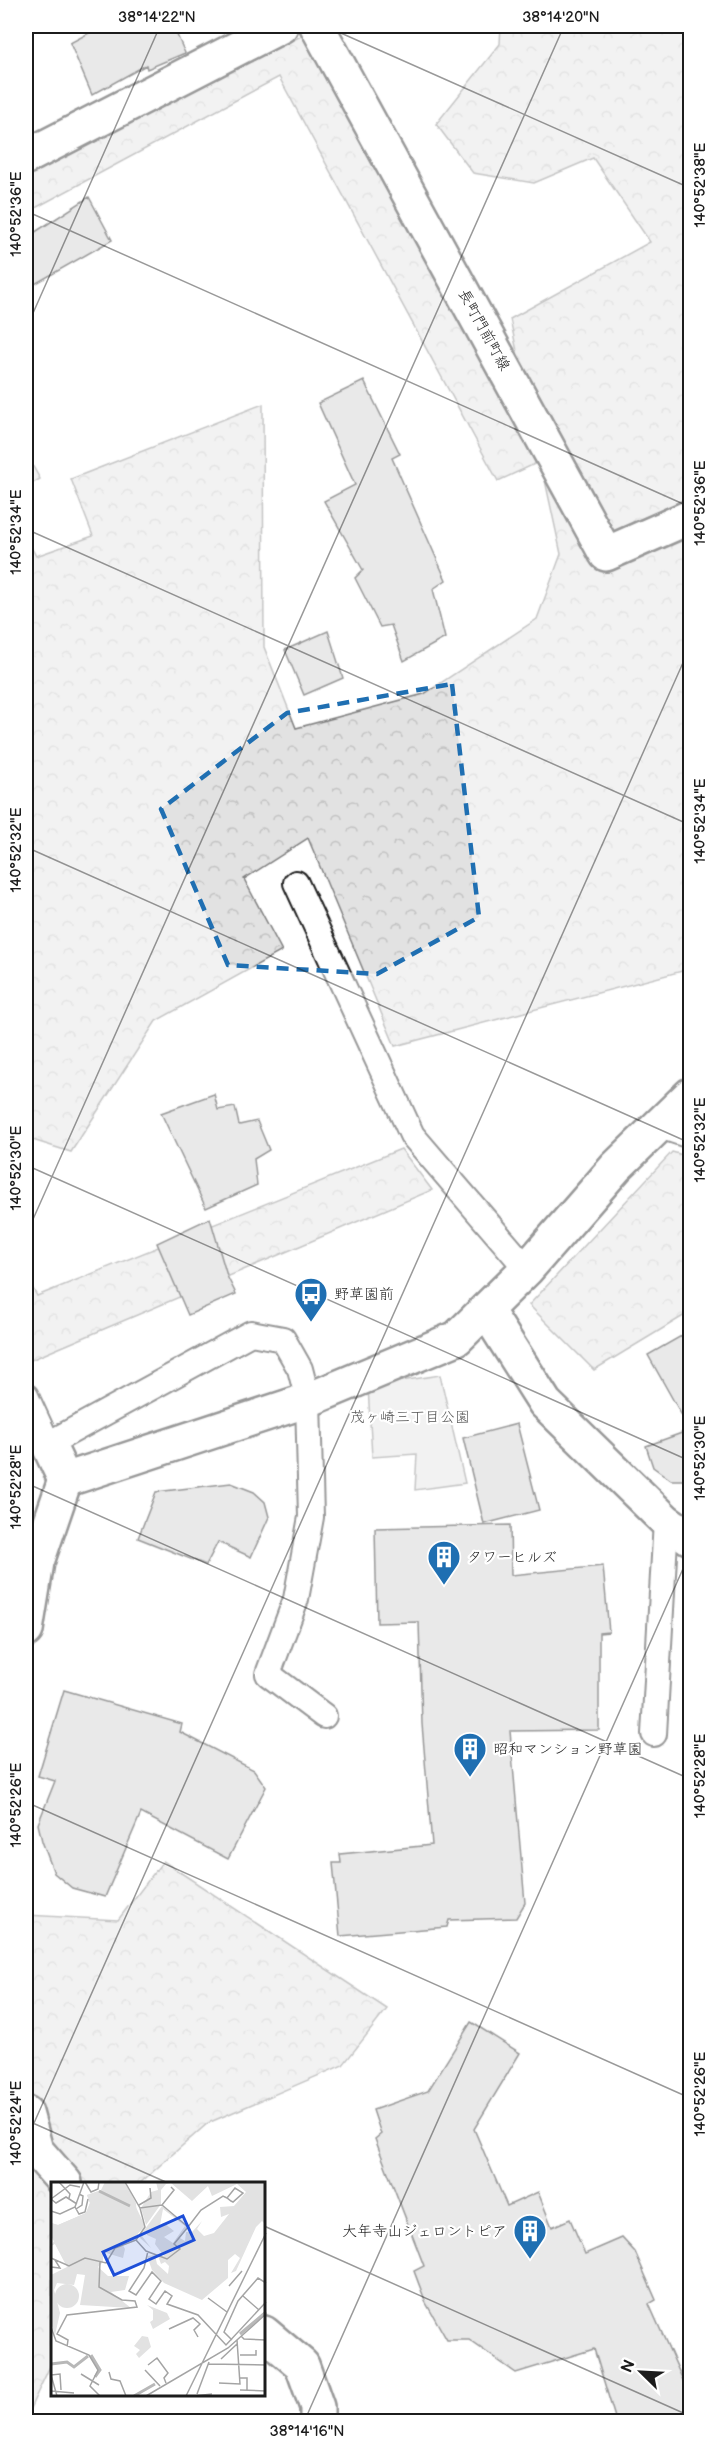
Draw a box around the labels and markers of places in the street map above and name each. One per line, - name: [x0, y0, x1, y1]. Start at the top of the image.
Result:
- bus stop icon: 野草園前: [293, 1276, 329, 1323]
- place label: 野草園前: [334, 1285, 394, 1304]
- building icon: タワーヒルズ: [426, 1539, 462, 1586]
- place label: タワーヒルズ: [467, 1548, 557, 1567]
- building icon: 昭和マンション野草園: [452, 1731, 488, 1778]
- place label: 昭和マンション野草園: [493, 1740, 642, 1759]
- building icon: 大年寺山ジェロントピア: [512, 2213, 548, 2260]
- place label: 大年寺山ジェロントピア: [342, 2222, 507, 2241]

